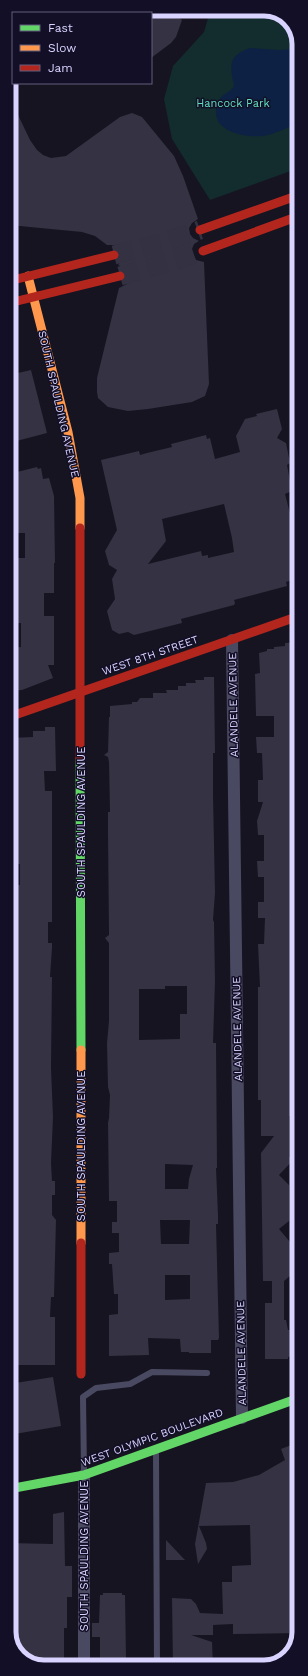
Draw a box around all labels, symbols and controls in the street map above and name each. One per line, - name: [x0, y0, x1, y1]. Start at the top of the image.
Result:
- legend: [12, 12, 152, 84]
- text: Fast: [48, 21, 73, 35]
- text: Slow: [48, 41, 76, 55]
- text: Jam: [48, 61, 73, 75]
- park label: Hancock Park: [196, 97, 270, 110]
- street label: SOUTH SPAULDING AVENUE: [35, 329, 82, 479]
- street label: WEST 8TH STREET: [100, 633, 200, 678]
- street label: ALANDELE AVENUE: [226, 653, 241, 757]
- street label: SOUTH SPAULDING AVENUE: [75, 747, 88, 897]
- street label: ALANDELE AVENUE: [230, 977, 245, 1081]
- street label: SOUTH SPAULDING AVENUE: [75, 1071, 88, 1221]
- street label: ALANDELE AVENUE: [234, 1301, 249, 1405]
- street label: WEST OLYMPIC BOULEVARD: [79, 1406, 225, 1469]
- street label: SOUTH SPAULDING AVENUE: [78, 1481, 91, 1631]

